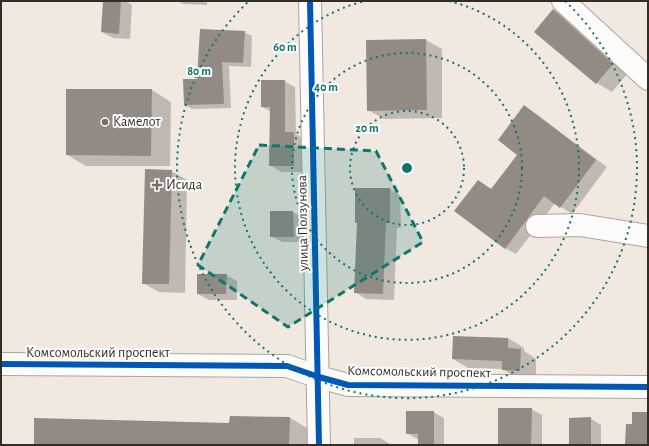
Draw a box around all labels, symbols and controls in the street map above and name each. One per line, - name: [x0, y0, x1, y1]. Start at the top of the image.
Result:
- text: 60 m: [273, 41, 297, 53]
- text: 80 m: [187, 65, 211, 77]
- text: 40 m: [314, 81, 338, 93]
- place label: Камелот: [113, 115, 161, 129]
- marker: Камелот: [100, 117, 110, 127]
- text: 20 m: [355, 122, 379, 134]
- centre of rings: [400, 161, 414, 175]
- street label: улица Ползунова: [295, 174, 311, 272]
- place label: Исида: [166, 178, 203, 192]
- marker: Исида: [151, 179, 163, 191]
- street label: Комсомольский проспект: [26, 346, 171, 360]
- street label: Комсомольский проспект: [347, 364, 492, 380]

